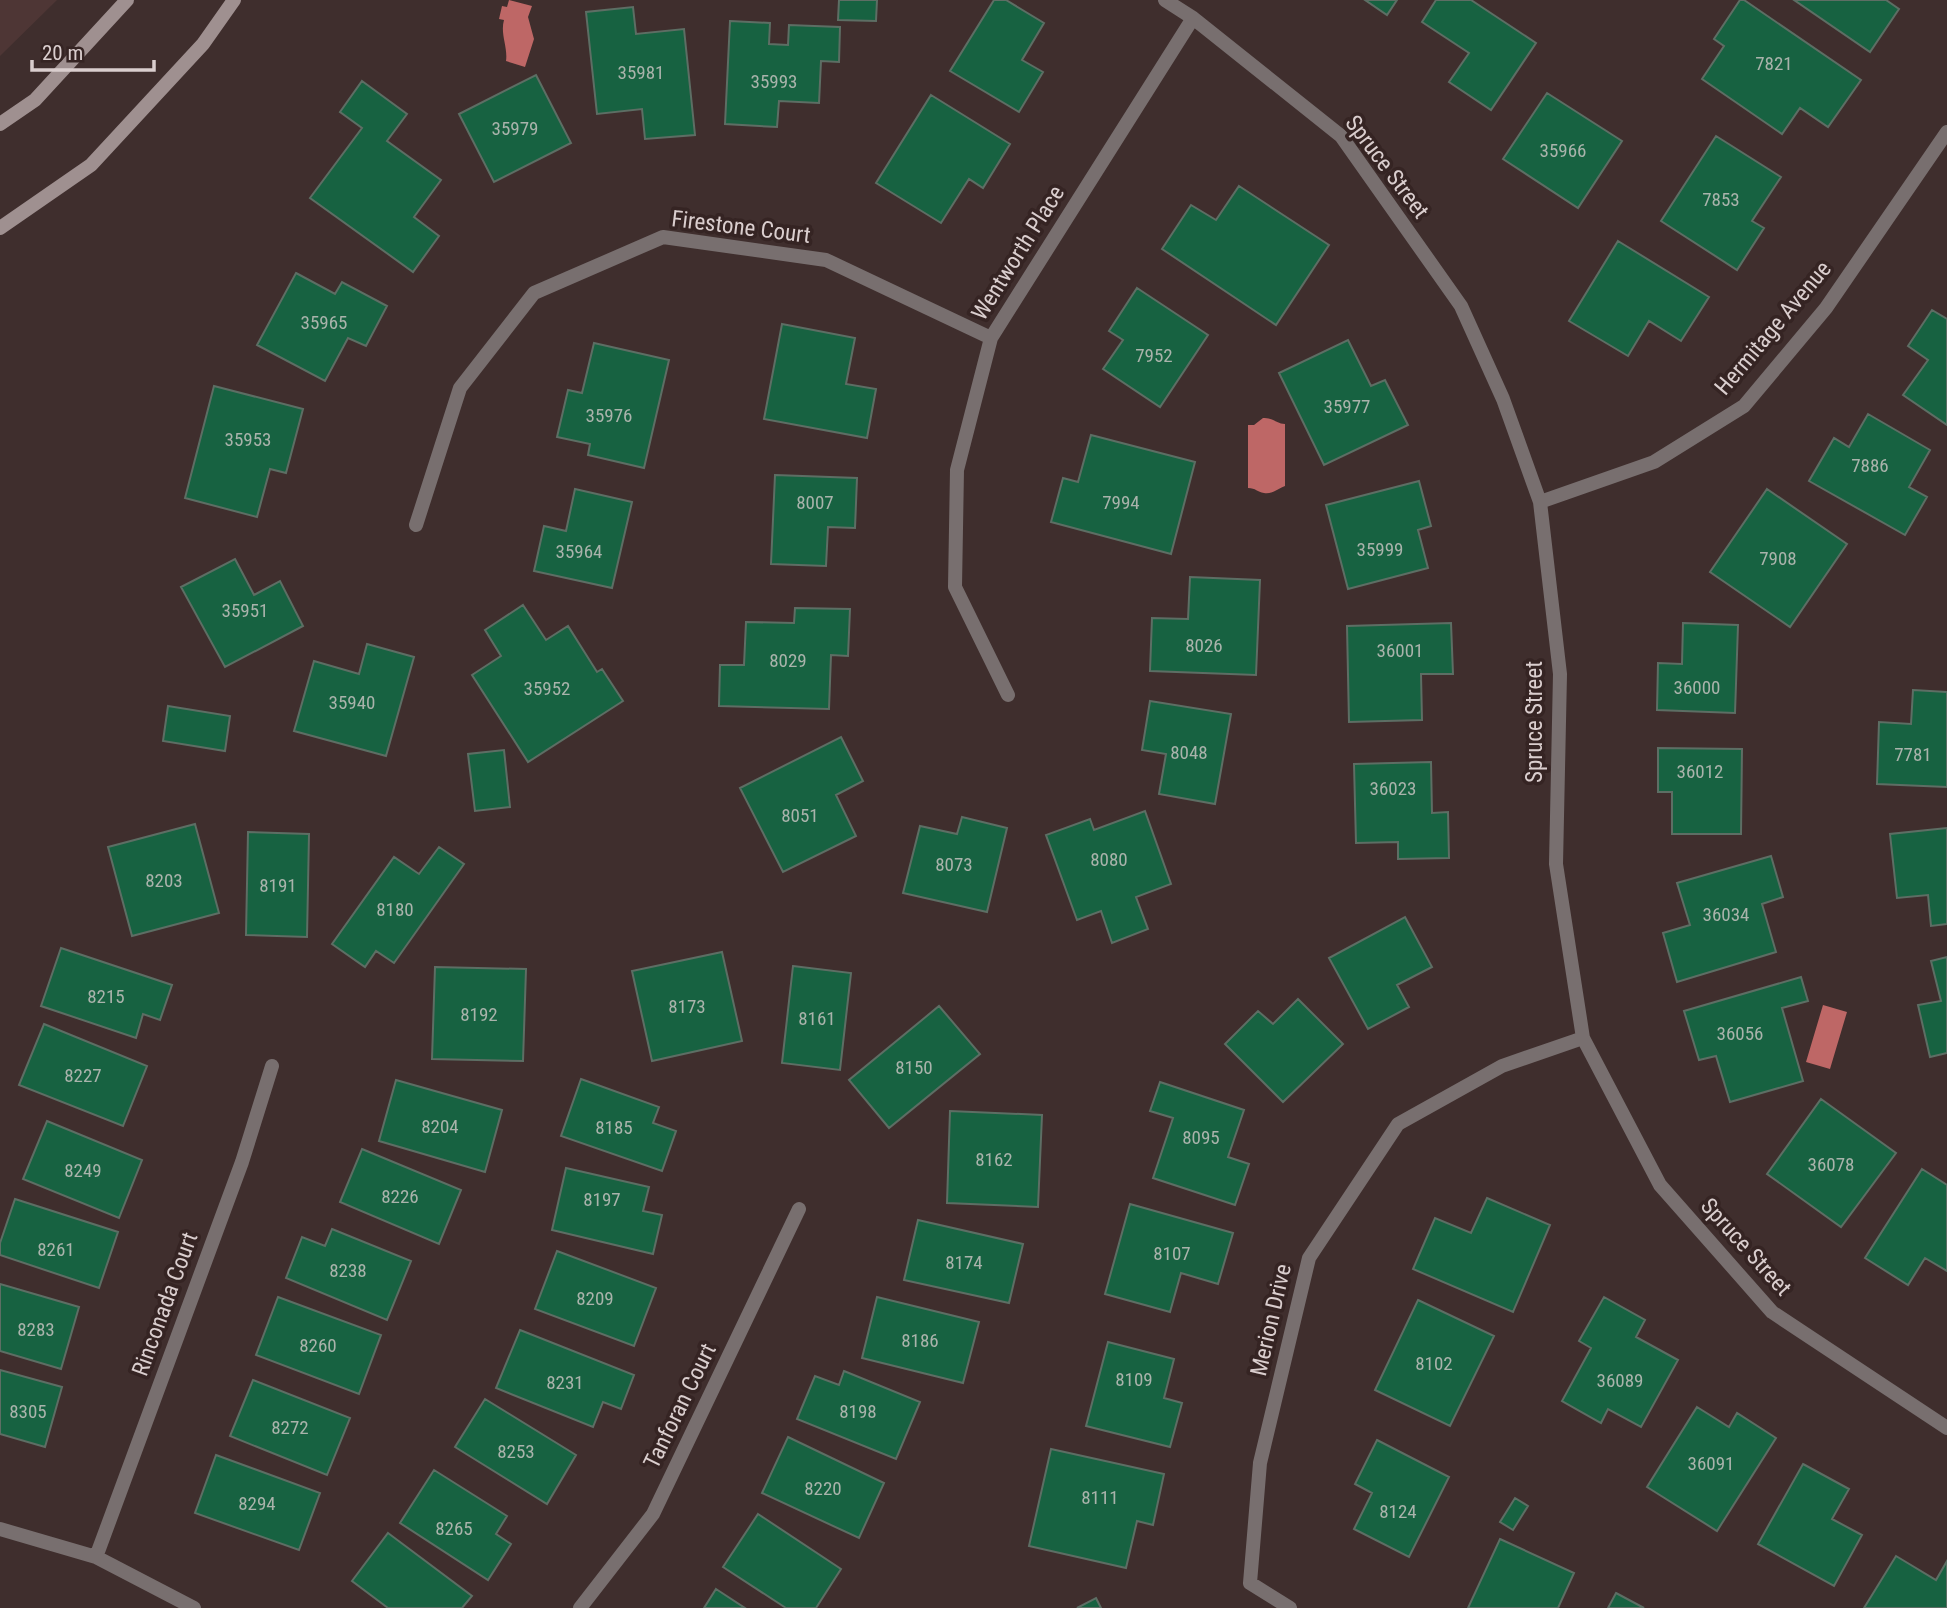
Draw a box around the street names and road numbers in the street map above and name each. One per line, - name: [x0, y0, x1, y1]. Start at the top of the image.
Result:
- street label: Spruce Street: [1340, 110, 1434, 224]
- street label: Wentworth Place: [966, 181, 1070, 325]
- street label: Firestone Court: [670, 205, 812, 249]
- street label: Hermitage Avenue: [1709, 256, 1837, 400]
- street label: Spruce Street: [1521, 661, 1548, 783]
- street label: Spruce Street: [1695, 1193, 1797, 1301]
- street label: Rinconada Court: [127, 1229, 203, 1379]
- street label: Merion Drive: [1245, 1261, 1297, 1379]
- street label: Tanforan Court: [638, 1339, 722, 1473]

